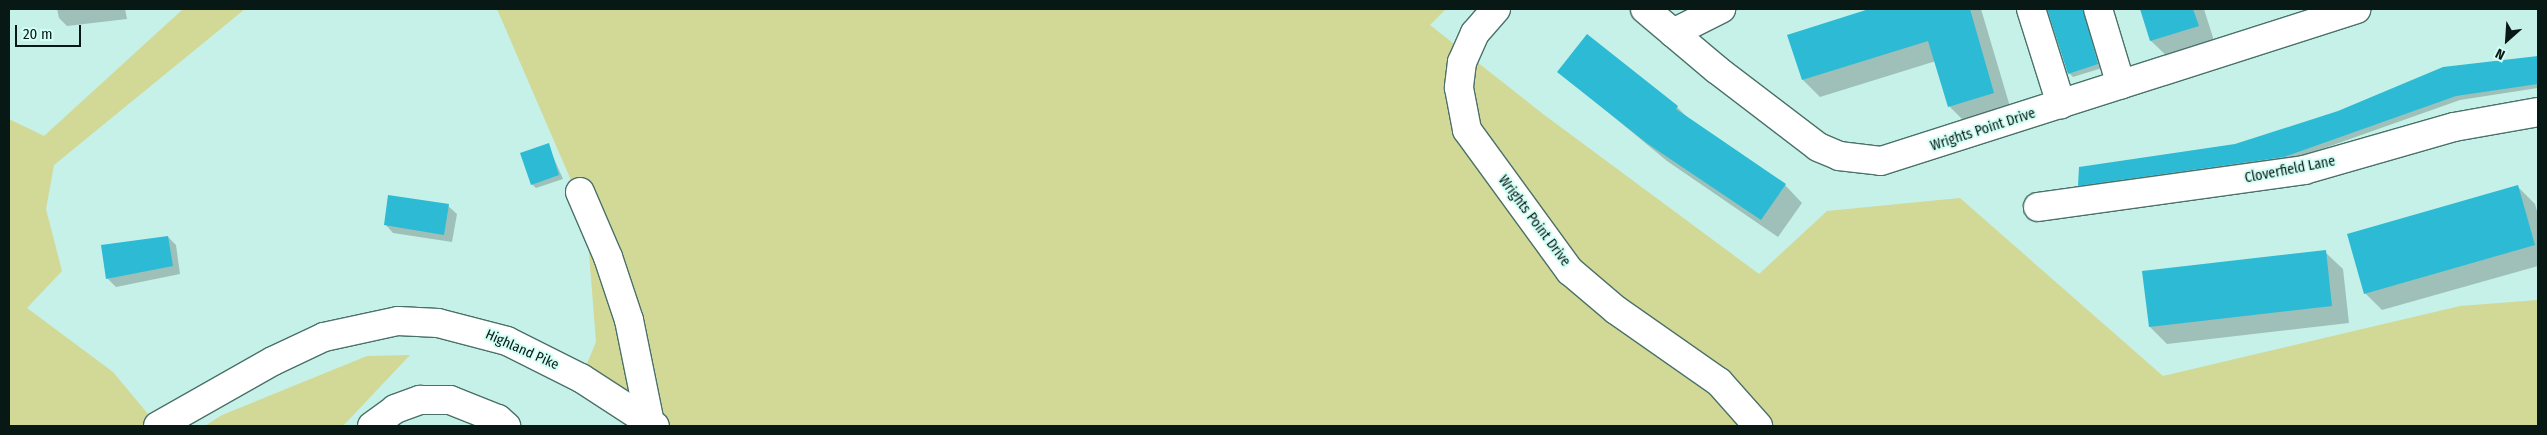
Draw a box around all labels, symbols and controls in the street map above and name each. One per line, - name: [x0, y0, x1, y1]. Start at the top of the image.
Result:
- scale bar: [18, 15, 84, 47]
- north arrow: [2482, 15, 2532, 65]
- text: 20 m: [23, 25, 53, 43]
- text: N: [2493, 44, 2508, 63]
- street label: Wrights Point Drive: [1928, 105, 2038, 155]
- street label: Cloverfield Lane: [2243, 153, 2337, 187]
- street label: Wrights Point Drive: [1494, 172, 1574, 270]
- street label: Highland Pike: [483, 326, 561, 374]

